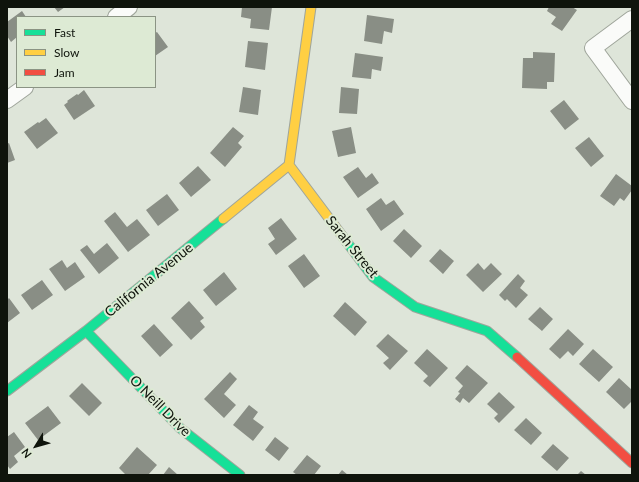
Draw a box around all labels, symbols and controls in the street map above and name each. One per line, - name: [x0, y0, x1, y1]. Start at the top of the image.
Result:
- legend: [16, 16, 156, 88]
- text: Fast: [54, 25, 75, 40]
- text: Slow: [54, 45, 79, 60]
- text: Jam: [54, 65, 75, 80]
- street label: Sarah Street: [322, 213, 382, 281]
- street label: California Avenue: [101, 239, 197, 321]
- street label: O Neill Drive: [126, 372, 194, 440]
- north arrow: [16, 426, 56, 466]
- text: N: [18, 446, 34, 461]

